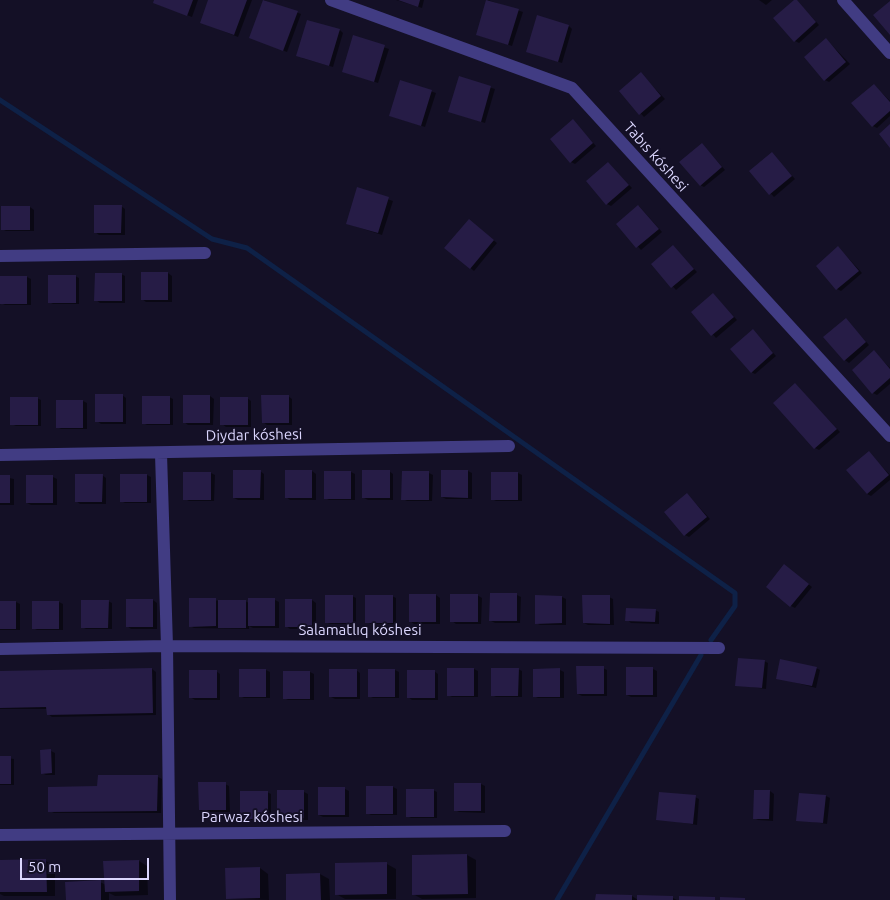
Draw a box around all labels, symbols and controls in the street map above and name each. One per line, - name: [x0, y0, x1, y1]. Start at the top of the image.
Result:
- street label: Tabıs kóshesi: [620, 119, 692, 195]
- street label: Diydar kóshesi: [206, 425, 302, 445]
- street label: Salamatlıq kóshesi: [298, 621, 422, 639]
- street label: Parwaz kóshesi: [201, 808, 303, 826]
- scale bar: [22, 848, 151, 880]
- text: 50 m: [28, 858, 61, 875]

